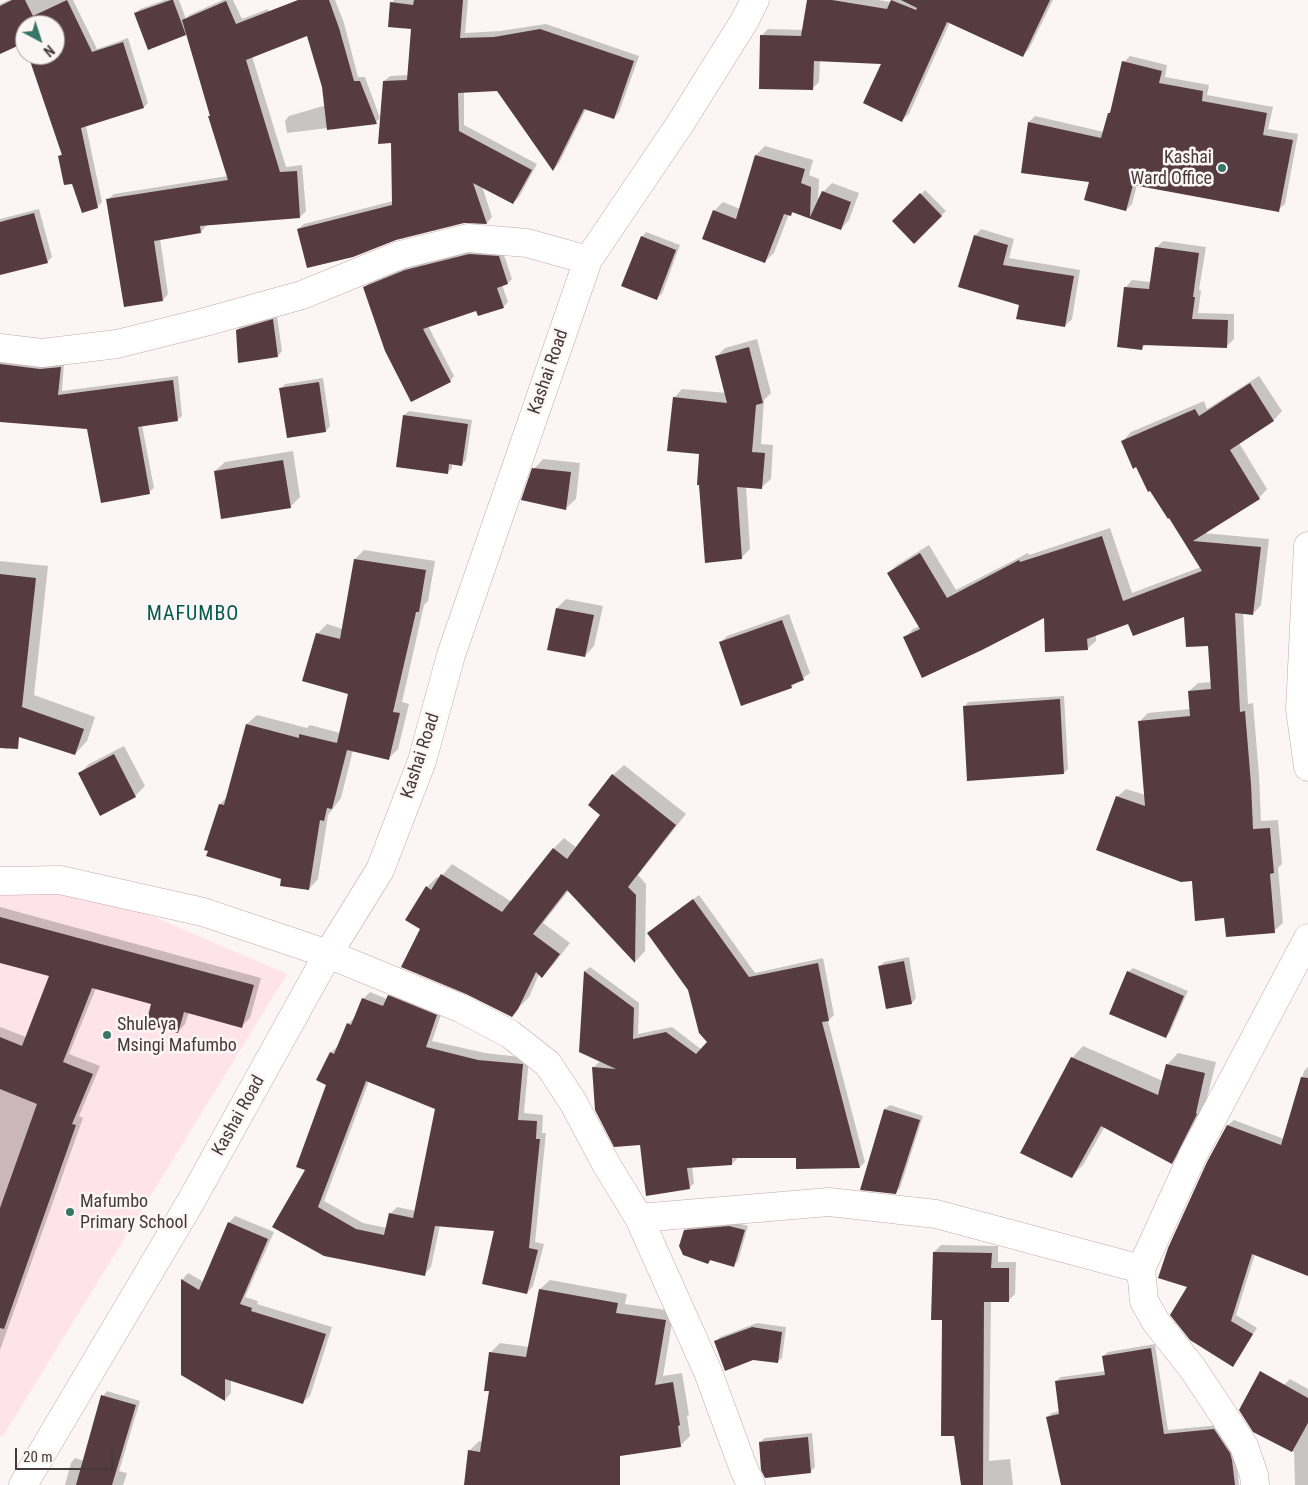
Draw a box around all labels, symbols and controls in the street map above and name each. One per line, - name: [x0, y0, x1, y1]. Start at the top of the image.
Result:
- north arrow: [15, 15, 65, 65]
- text: N: [41, 42, 57, 60]
- place label: Kashai Ward Office: [1131, 147, 1212, 190]
- marker: Kashai Ward Office: [1216, 162, 1228, 174]
- street label: Kashai Road: [524, 327, 574, 417]
- district label: MAFUMBO: [146, 603, 240, 627]
- street label: Kashai Road: [397, 711, 445, 801]
- place label: Shule ya Msingi Mafumbo: [117, 1014, 237, 1056]
- marker: Shule ya Msingi Mafumbo: [101, 1029, 113, 1041]
- street label: Kashai Road: [208, 1072, 270, 1160]
- place label: Mafumbo Primary School: [80, 1191, 188, 1234]
- marker: Mafumbo Primary School: [64, 1206, 76, 1218]
- scale bar: [18, 1438, 115, 1470]
- text: 20 m: [23, 1448, 53, 1466]

